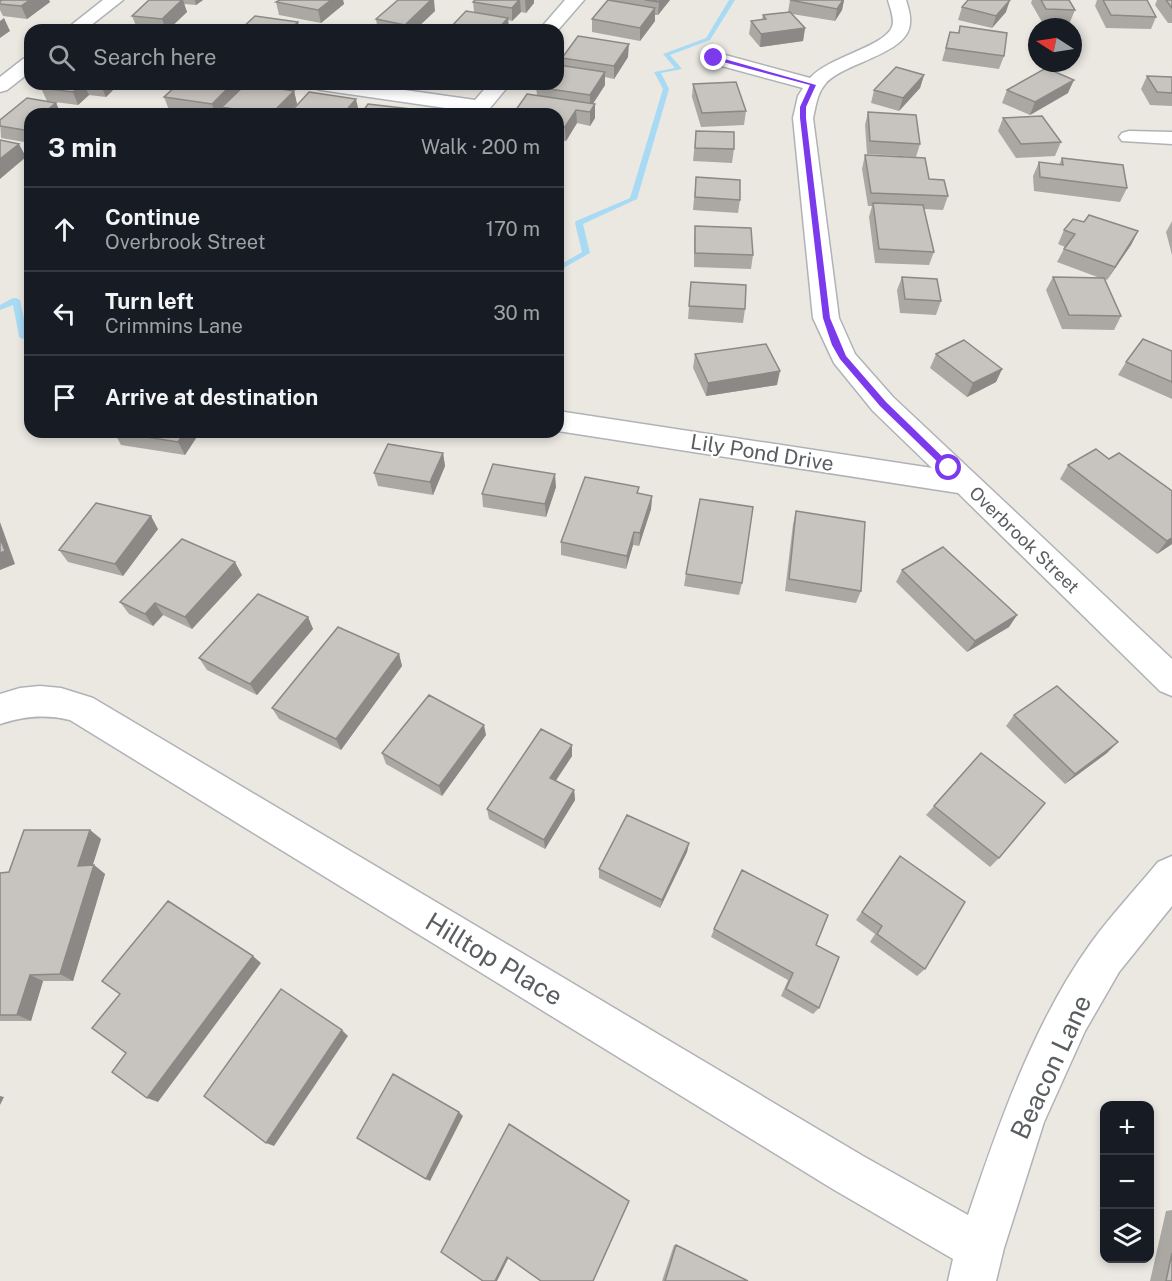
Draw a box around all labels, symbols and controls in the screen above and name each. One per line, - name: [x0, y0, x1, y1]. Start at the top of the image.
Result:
- north arrow: [1028, 18, 1082, 72]
- search box: [24, 24, 564, 90]
- icon: search: [45, 41, 78, 74]
- text: Search here: [93, 44, 217, 70]
- route end: [700, 44, 726, 70]
- text: 3 min: [48, 132, 117, 163]
- text: Walk · 200 m: [421, 135, 540, 159]
- text: Continue: [105, 204, 200, 230]
- icon: ahead: [48, 213, 81, 246]
- text: 170 m: [486, 217, 540, 241]
- text: Overbrook Street: [105, 230, 265, 254]
- text: Turn left: [105, 288, 194, 314]
- icon: left: [48, 297, 81, 330]
- text: 30 m: [493, 301, 540, 325]
- text: Crimmins Lane: [105, 314, 243, 338]
- icon: arrive: [48, 381, 81, 414]
- text: Arrive at destination: [105, 384, 318, 410]
- street label: Lily Pond Drive: [689, 429, 836, 476]
- route start: [935, 454, 961, 480]
- street label: Overbrook Street: [965, 482, 1084, 597]
- street label: Hilltop Place: [420, 906, 568, 1012]
- street label: Beacon Lane: [1004, 990, 1097, 1144]
- map controls: [1100, 1101, 1154, 1263]
- button: +: [1100, 1101, 1154, 1155]
- button: −: [1100, 1155, 1154, 1209]
- button: layers: [1100, 1209, 1154, 1263]

